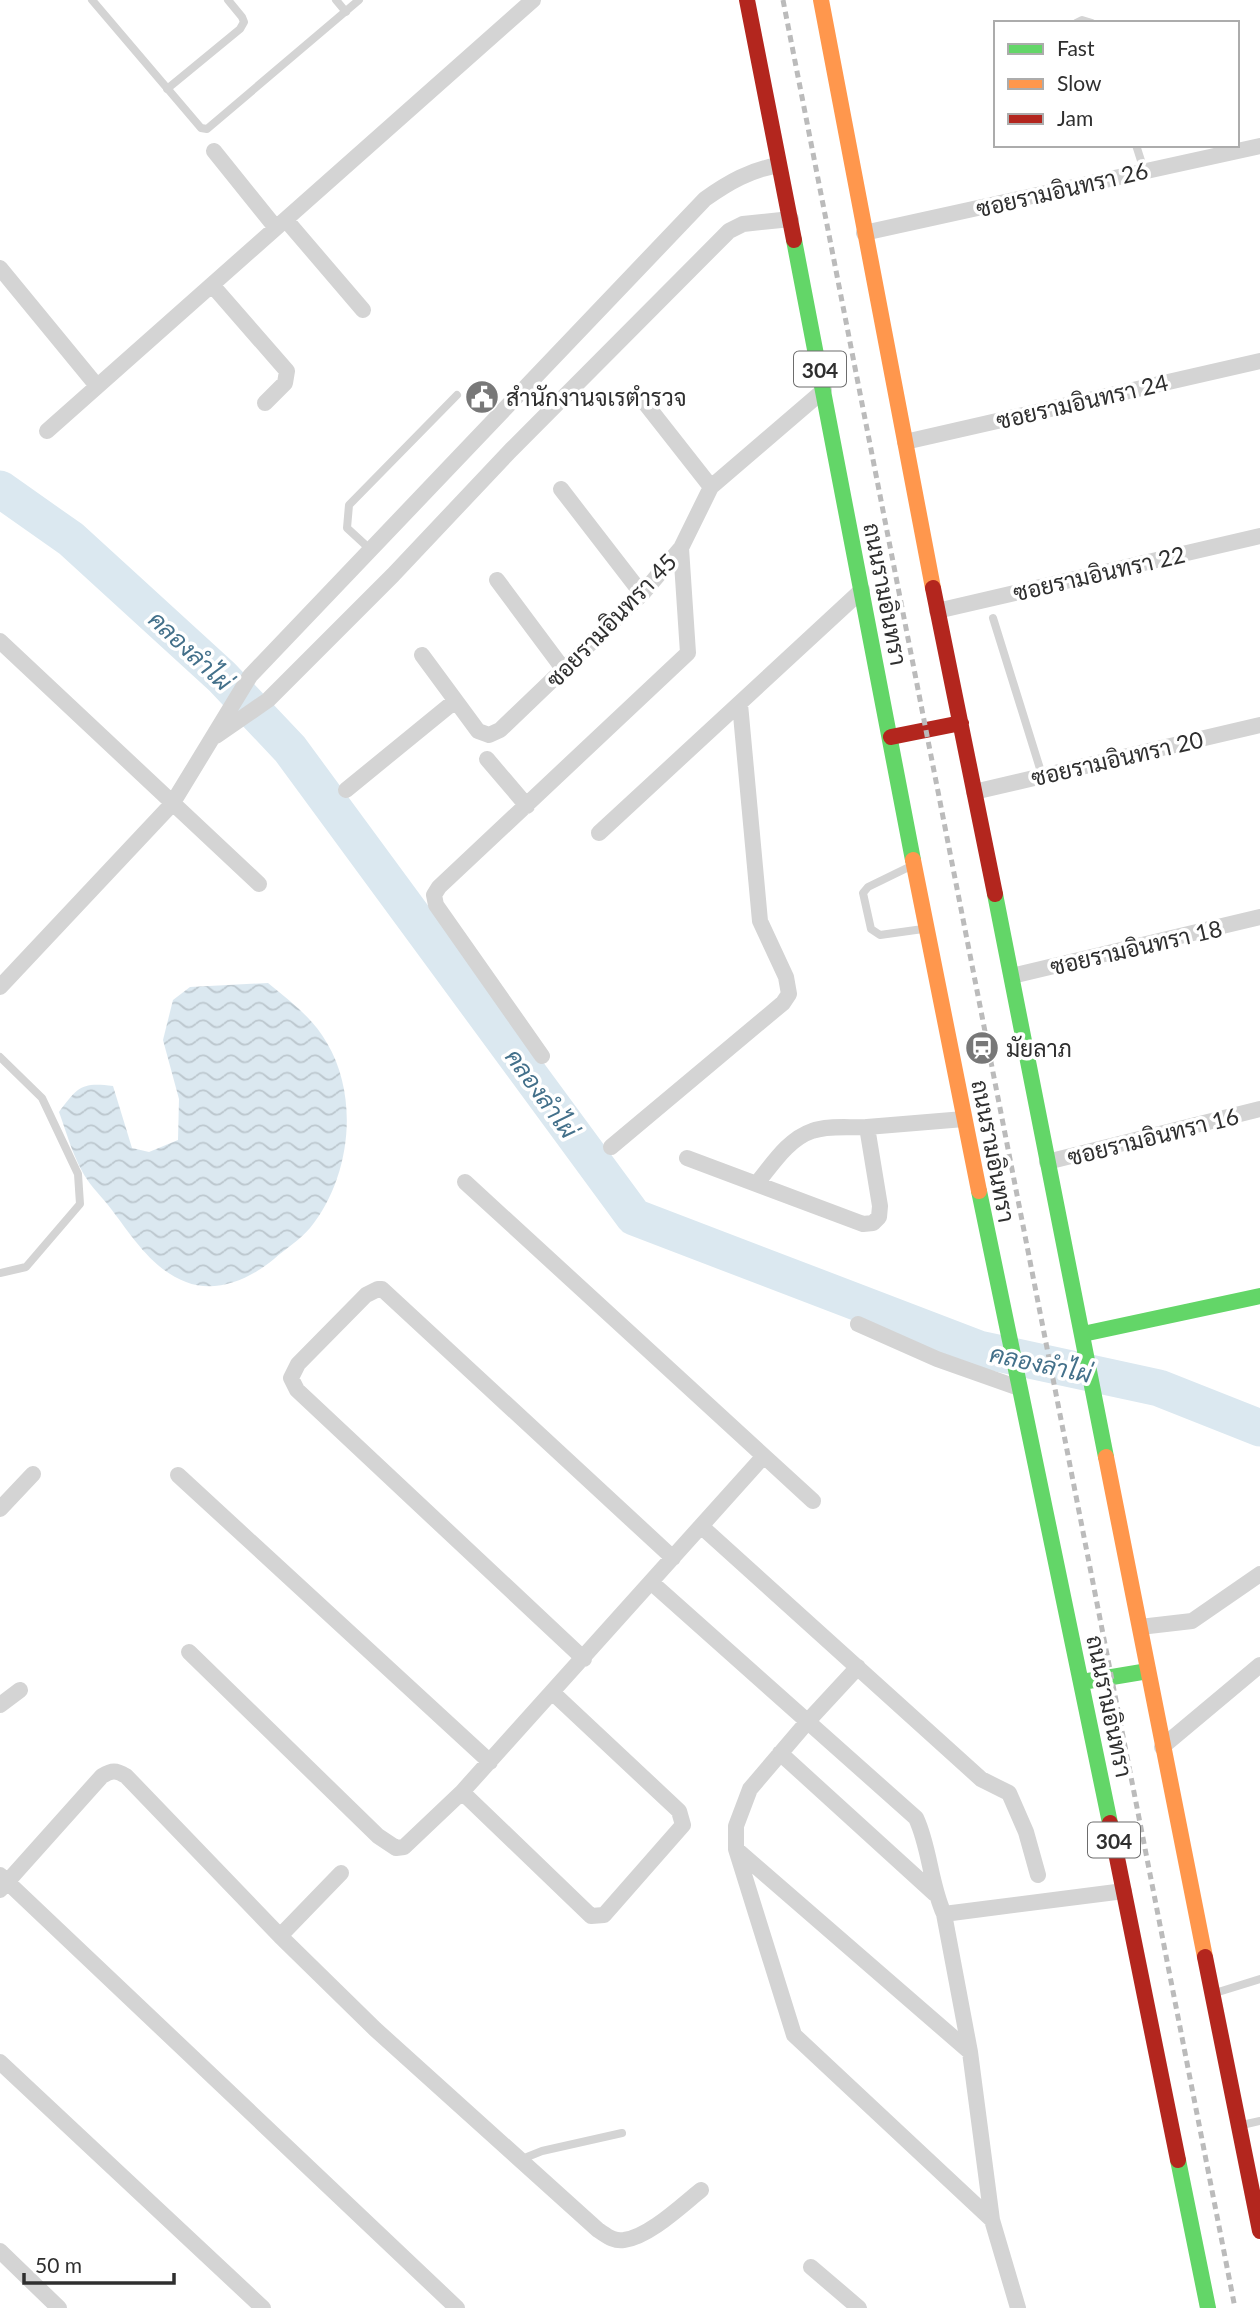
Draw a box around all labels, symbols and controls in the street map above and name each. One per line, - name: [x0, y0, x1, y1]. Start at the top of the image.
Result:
- legend: [994, 21, 1239, 147]
- text: Fast: [1057, 35, 1095, 60]
- text: Slow: [1057, 70, 1102, 95]
- text: Jam: [1057, 105, 1093, 130]
- street label: ซอยรามอินทรา 26: [973, 156, 1151, 222]
- road number: 304: [794, 352, 846, 386]
- street label: ซอยรามอินทรา 24: [993, 368, 1171, 434]
- public building icon: สำนักงานจเรตำรวจ: [463, 378, 501, 416]
- place label: สำนักงานจเรตำรวจ: [506, 383, 687, 411]
- street label: ถนนรามอินทรา: [858, 520, 914, 668]
- street label: ซอยรามอินทรา 22: [1010, 540, 1188, 606]
- street label: ซอยรามอินทรา 45: [540, 547, 682, 693]
- water label: คลองลำไผ่: [143, 604, 239, 697]
- street label: ซอยรามอินทรา 20: [1028, 725, 1206, 791]
- street label: ซอยรามอินทรา 18: [1047, 914, 1225, 980]
- station icon: มัยลาภ: [963, 1029, 1001, 1067]
- place label: มัยลาภ: [1006, 1034, 1072, 1062]
- water label: คลองลำไผ่: [500, 1043, 585, 1144]
- street label: ถนนรามอินทรา: [966, 1077, 1022, 1225]
- street label: ซอยรามอินทรา 16: [1065, 1101, 1241, 1171]
- water label: คลองลำไผ่: [987, 1338, 1096, 1388]
- street label: ถนนรามอินทรา: [1081, 1632, 1139, 1780]
- road number: 304: [1088, 1822, 1140, 1857]
- scale bar: [24, 2242, 175, 2286]
- text: 50 m: [35, 2252, 82, 2277]

